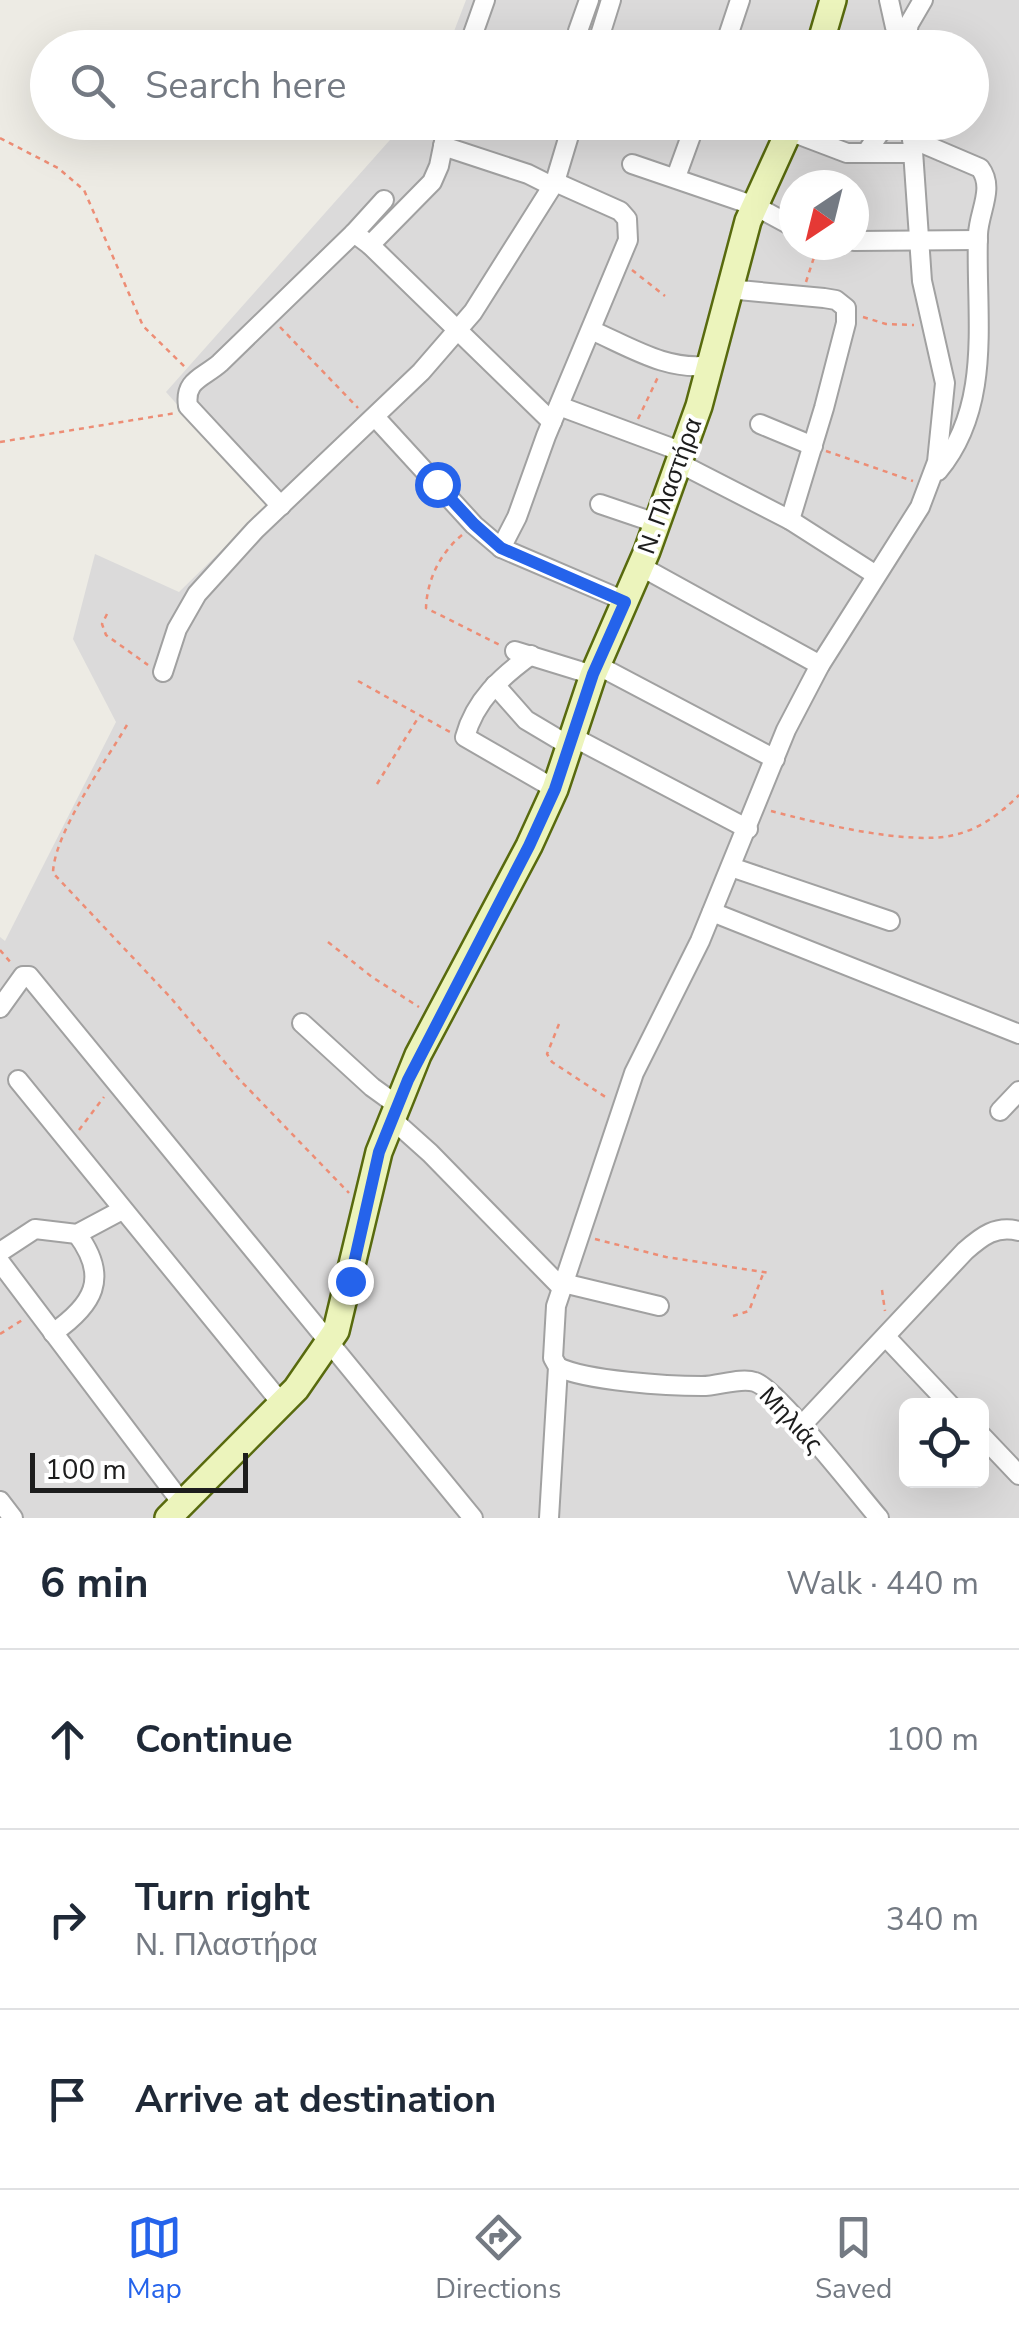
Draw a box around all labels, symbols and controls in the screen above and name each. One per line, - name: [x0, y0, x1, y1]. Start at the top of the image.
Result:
- search box: [30, 30, 989, 140]
- icon: search: [65, 58, 120, 113]
- text: Search here: [145, 60, 346, 111]
- north arrow: [779, 170, 869, 260]
- street label: Ν. Πλαστήρα: [630, 413, 710, 559]
- route start: [415, 462, 461, 508]
- route end: [328, 1259, 374, 1305]
- street label: Μηλιάς: [752, 1379, 830, 1461]
- map controls: [899, 1398, 989, 1488]
- button: locate: [899, 1398, 989, 1488]
- scale bar: [30, 1448, 248, 1492]
- text: 100 m: [45, 1451, 127, 1489]
- text: 6 min: [40, 1555, 149, 1612]
- text: Walk · 440 m: [786, 1562, 979, 1605]
- icon: ahead: [40, 1712, 95, 1767]
- text: Continue: [135, 1714, 293, 1765]
- text: 100 m: [886, 1718, 979, 1761]
- text: Turn right: [135, 1872, 310, 1923]
- icon: right: [40, 1892, 95, 1947]
- text: 340 m: [886, 1898, 979, 1941]
- text: Ν. Πλαστήρα: [135, 1923, 318, 1966]
- icon: arrive: [40, 2072, 95, 2127]
- text: Arrive at destination: [135, 2074, 496, 2125]
- tab: Map: [127, 2210, 182, 2308]
- tab: Directions: [435, 2210, 561, 2308]
- tab: Saved: [815, 2210, 892, 2308]

